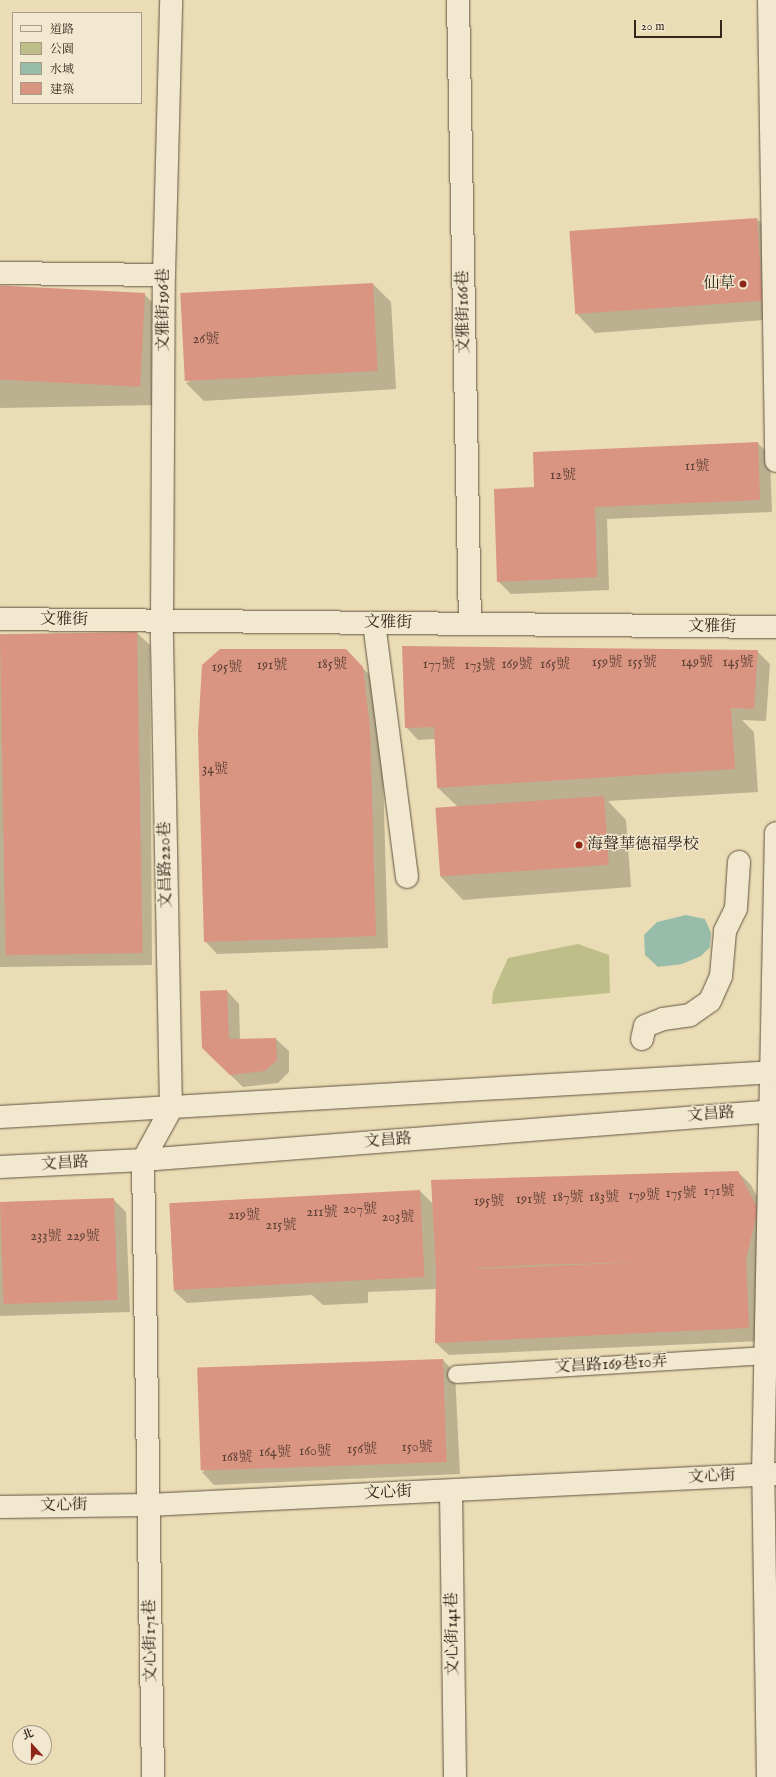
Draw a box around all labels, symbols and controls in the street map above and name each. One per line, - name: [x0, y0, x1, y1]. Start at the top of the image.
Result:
- legend: [12, 12, 142, 104]
- scale bar: [636, 12, 724, 38]
- text: 20 m: [641, 19, 664, 34]
- text: 道路: [50, 22, 74, 37]
- text: 公園: [50, 42, 74, 57]
- text: 水域: [50, 62, 74, 77]
- text: 建築: [50, 82, 74, 97]
- street label: 文雅街196巷: [154, 268, 174, 352]
- street label: 文雅街166巷: [454, 270, 474, 354]
- place label: 仙草: [703, 274, 735, 294]
- marker: 仙草: [738, 279, 748, 289]
- house number: 26號: [193, 331, 219, 347]
- house number: 11號: [685, 458, 709, 474]
- house number: 12號: [550, 467, 576, 483]
- street label: 文雅街: [40, 610, 88, 630]
- street label: 文雅街: [364, 613, 412, 633]
- street label: 文雅街: [688, 617, 736, 637]
- house number: 159號: [592, 654, 622, 670]
- house number: 155號: [627, 654, 657, 670]
- house number: 149號: [681, 654, 713, 670]
- house number: 145號: [722, 654, 754, 670]
- house number: 185號: [317, 656, 347, 672]
- house number: 177號: [423, 656, 455, 672]
- house number: 169號: [501, 656, 533, 672]
- house number: 165號: [540, 656, 570, 672]
- house number: 191號: [257, 657, 287, 673]
- house number: 173號: [465, 657, 495, 673]
- house number: 195號: [212, 659, 242, 675]
- house number: 34號: [202, 761, 228, 777]
- street label: 文昌路220巷: [156, 821, 176, 909]
- place label: 海聲華德福學校: [587, 835, 699, 855]
- marker: 海聲華德福學校: [574, 840, 584, 850]
- street label: 文昌路: [686, 1104, 736, 1126]
- street label: 文昌路: [363, 1130, 413, 1152]
- street label: 文昌路: [41, 1153, 89, 1175]
- house number: 171號: [704, 1183, 734, 1199]
- house number: 175號: [666, 1185, 696, 1201]
- house number: 179號: [628, 1187, 660, 1203]
- house number: 187號: [552, 1189, 584, 1205]
- house number: 183號: [589, 1189, 619, 1205]
- house number: 191號: [516, 1191, 546, 1207]
- house number: 195號: [474, 1193, 504, 1209]
- house number: 207號: [343, 1201, 377, 1217]
- house number: 211號: [306, 1204, 338, 1220]
- house number: 219號: [228, 1207, 260, 1223]
- house number: 203號: [382, 1209, 414, 1225]
- house number: 215號: [266, 1217, 296, 1233]
- house number: 233號: [30, 1228, 62, 1244]
- house number: 229號: [66, 1228, 100, 1244]
- street label: 文昌路169巷10弄: [554, 1352, 668, 1378]
- house number: 150號: [401, 1439, 433, 1455]
- house number: 156號: [347, 1441, 377, 1457]
- house number: 160號: [299, 1443, 331, 1459]
- house number: 164號: [259, 1444, 291, 1460]
- house number: 168號: [222, 1449, 252, 1465]
- street label: 文心街: [688, 1466, 736, 1488]
- street label: 文心街: [364, 1482, 412, 1504]
- street label: 文心街: [40, 1496, 88, 1516]
- street label: 文心街141巷: [443, 1592, 463, 1676]
- street label: 文心街171巷: [141, 1599, 161, 1683]
- north arrow: [12, 1725, 52, 1765]
- text: 北: [20, 1726, 36, 1743]

